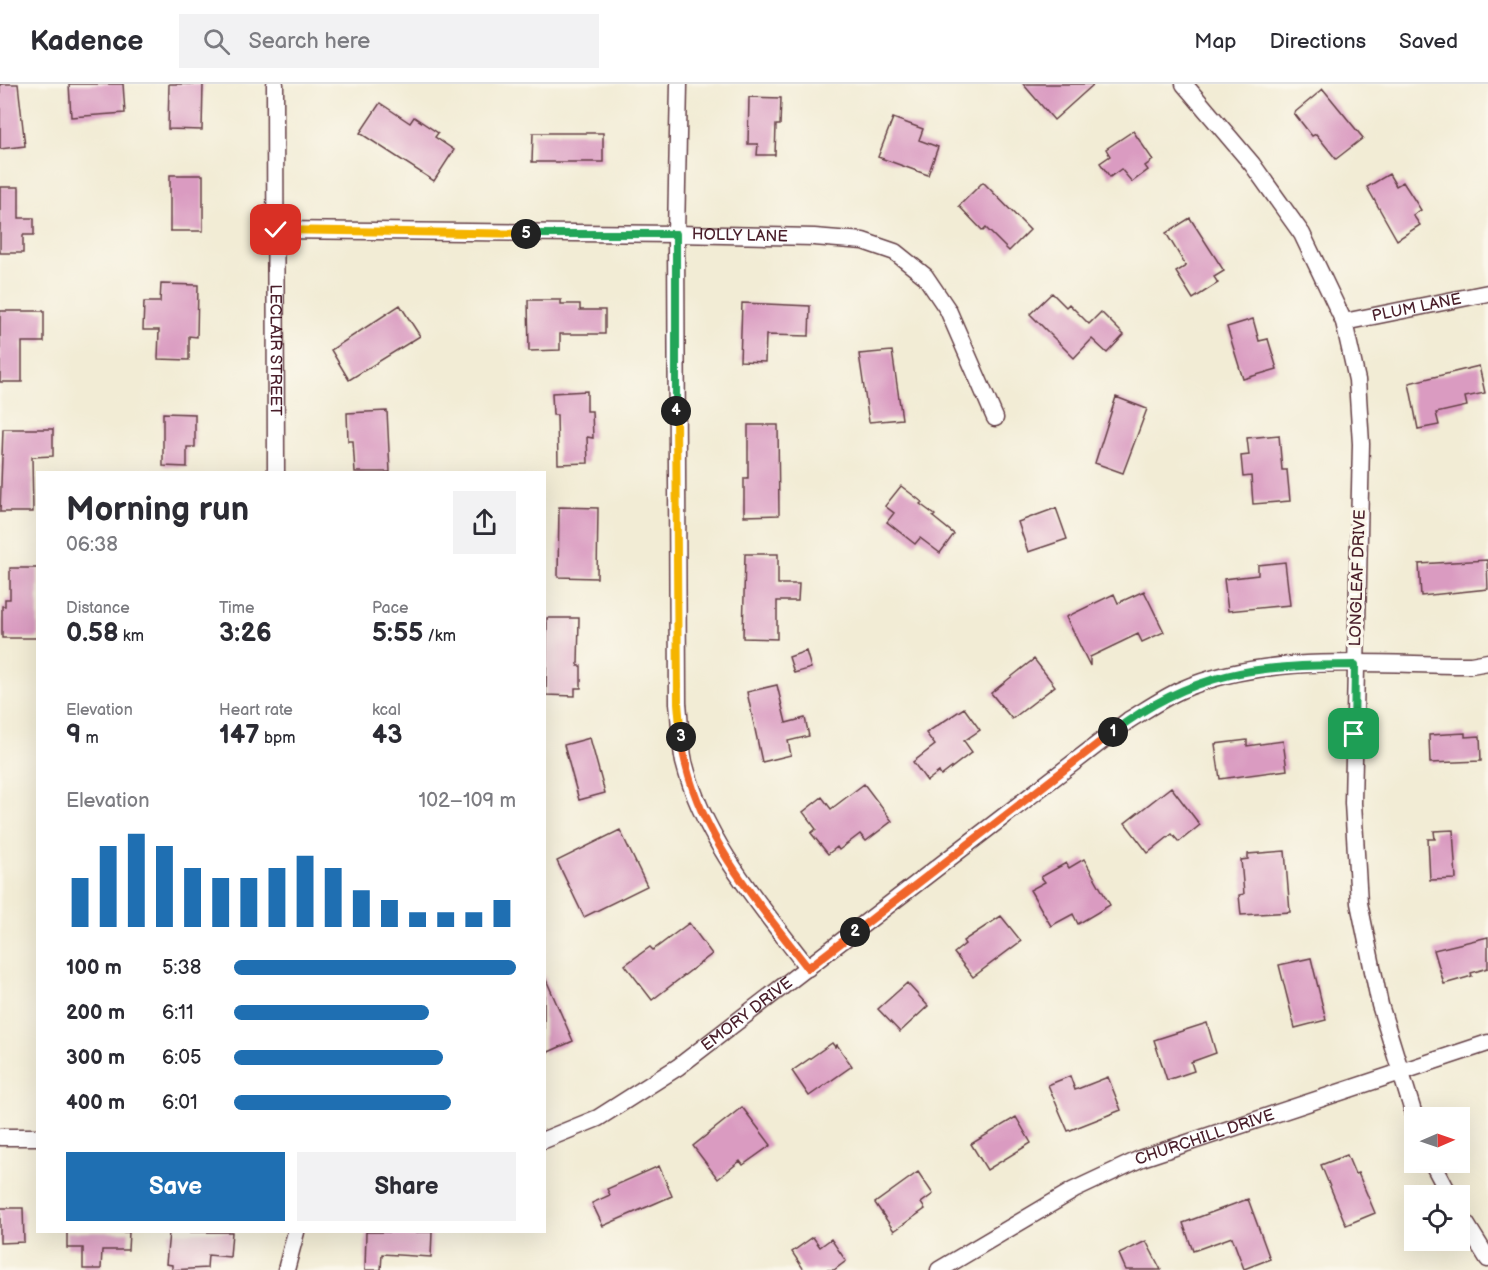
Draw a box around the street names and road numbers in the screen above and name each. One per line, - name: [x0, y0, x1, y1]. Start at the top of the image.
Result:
- street label: HOLLY LANE: [692, 225, 788, 246]
- street label: LECLAIR STREET: [266, 284, 285, 416]
- street label: PLUM LANE: [1370, 289, 1463, 326]
- street label: LONGLEAF DRIVE: [1346, 509, 1370, 647]
- street label: EMORY DRIVE: [697, 973, 796, 1055]
- street label: CHURCHILL DRIVE: [1132, 1105, 1277, 1169]

